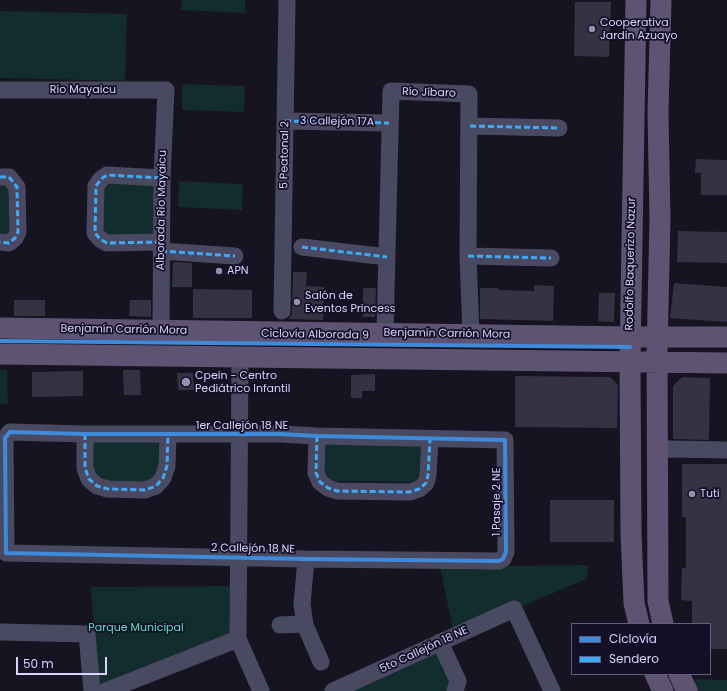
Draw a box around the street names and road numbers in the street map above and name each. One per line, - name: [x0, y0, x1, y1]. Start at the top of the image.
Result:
- street label: Río Mayaicu: [50, 83, 116, 97]
- street label: Río Jíbaro: [402, 85, 456, 101]
- street label: 3 Callejón 17A: [300, 115, 374, 129]
- street label: 5 Peatonal 2: [278, 121, 292, 189]
- street label: Alborada Rio Mayaicu: [154, 150, 170, 270]
- street label: Rodolfo Baquerizo Nazur: [623, 197, 639, 331]
- street label: Benjamín Carrión Mora: [61, 322, 187, 338]
- street label: Benjamín Carrión Mora: [384, 326, 510, 342]
- street label: Ciclovía Alborada 9: [261, 327, 369, 343]
- street label: 1er Callejón 18 NE: [196, 419, 288, 433]
- street label: 1 Pasaje 2 NE: [490, 468, 504, 536]
- street label: 2 Callejón 18 NE: [211, 542, 295, 556]
- street label: 5to Callejón 18 NE: [378, 624, 470, 676]

